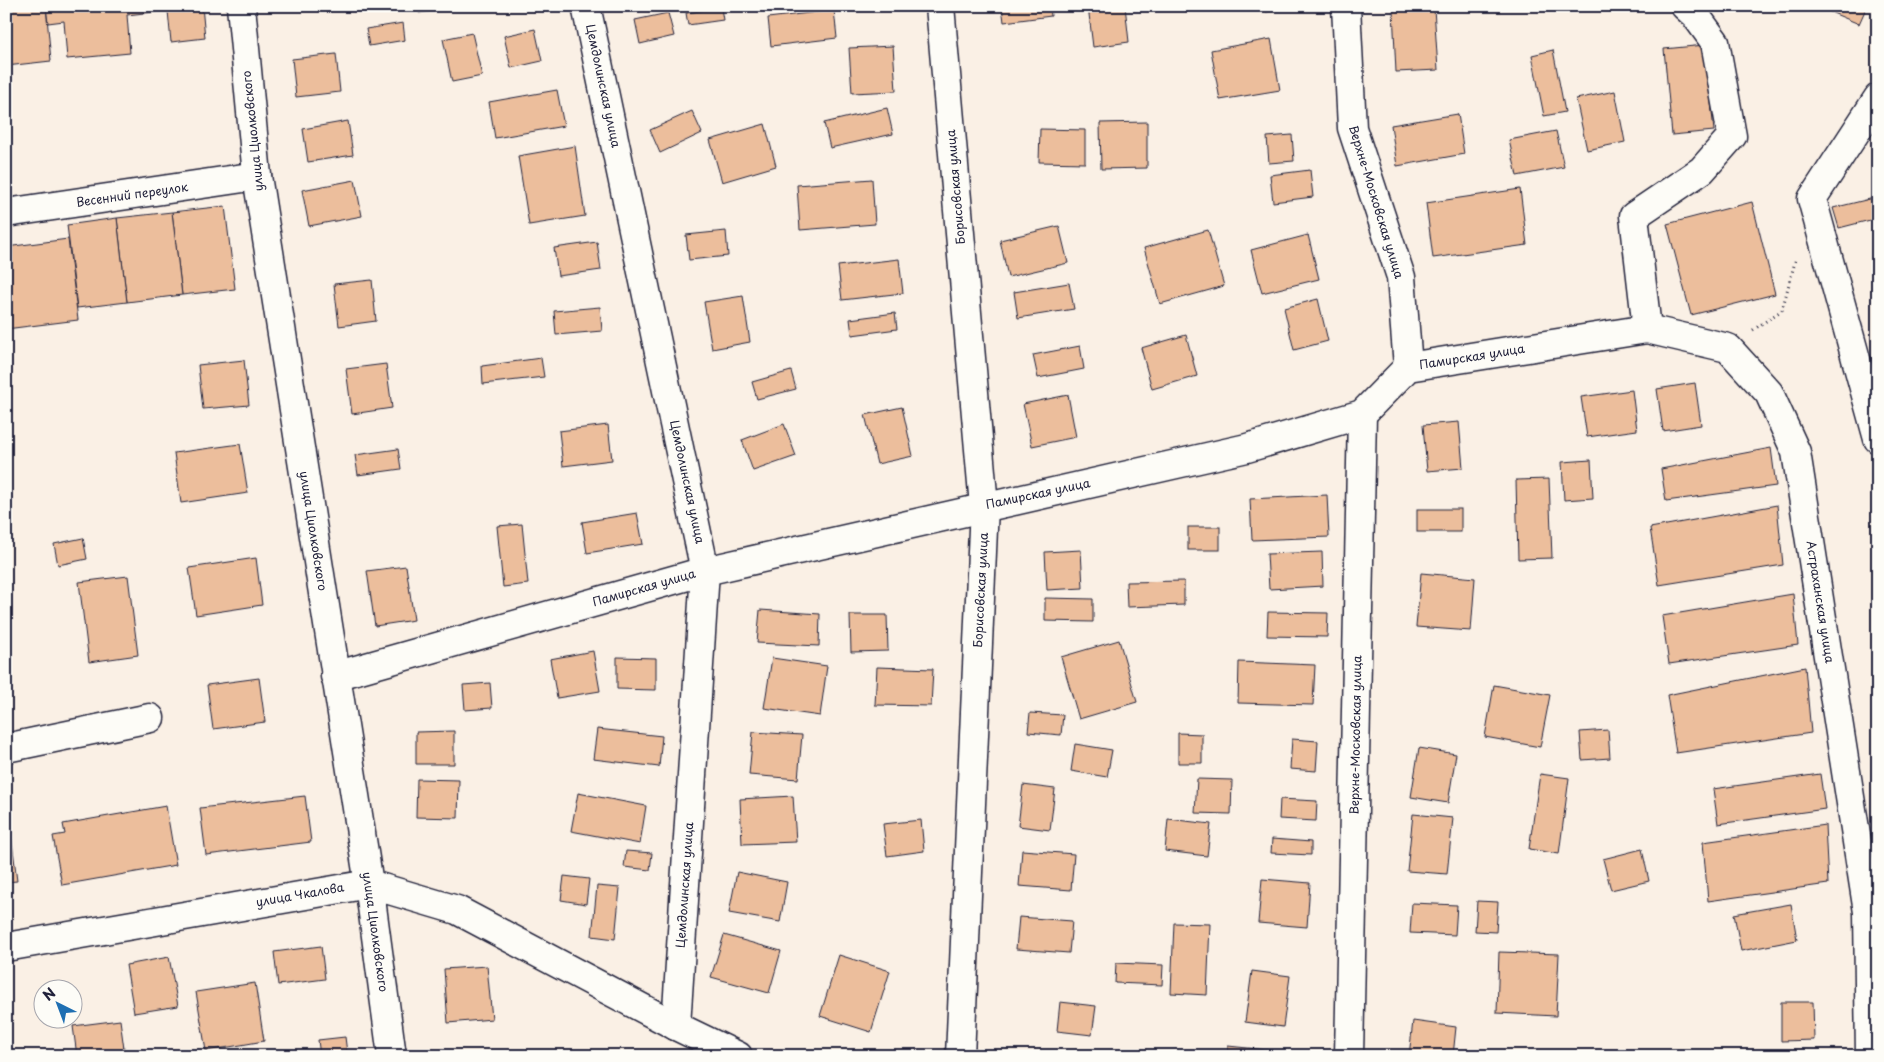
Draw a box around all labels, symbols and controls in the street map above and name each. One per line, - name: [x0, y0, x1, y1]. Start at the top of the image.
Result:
- street label: Цемдолинская улица: [582, 22, 626, 150]
- street label: улица Циолковского: [237, 70, 267, 192]
- street label: Верхне-Московская улица: [1345, 123, 1409, 281]
- street label: Борисовская улица: [941, 128, 969, 245]
- street label: Весенний переулок: [75, 177, 190, 211]
- street label: Памирская улица: [1418, 339, 1526, 373]
- street label: Цемдолинская улица: [666, 418, 710, 546]
- street label: улица Циолковского: [296, 470, 332, 592]
- street label: Памирская улица: [984, 473, 1092, 513]
- street label: Борисовская улица: [968, 531, 992, 648]
- street label: Астраханская улица: [1802, 539, 1840, 665]
- street label: Памирская улица: [590, 564, 698, 610]
- street label: Верхне-Московская улица: [1345, 655, 1365, 815]
- street label: Цемдолинская улица: [671, 821, 697, 948]
- street label: улица Циолковского: [359, 871, 393, 993]
- street label: улица Чкалова: [254, 877, 346, 911]
- north arrow: [32, 980, 82, 1030]
- text: N: [38, 982, 60, 1005]

